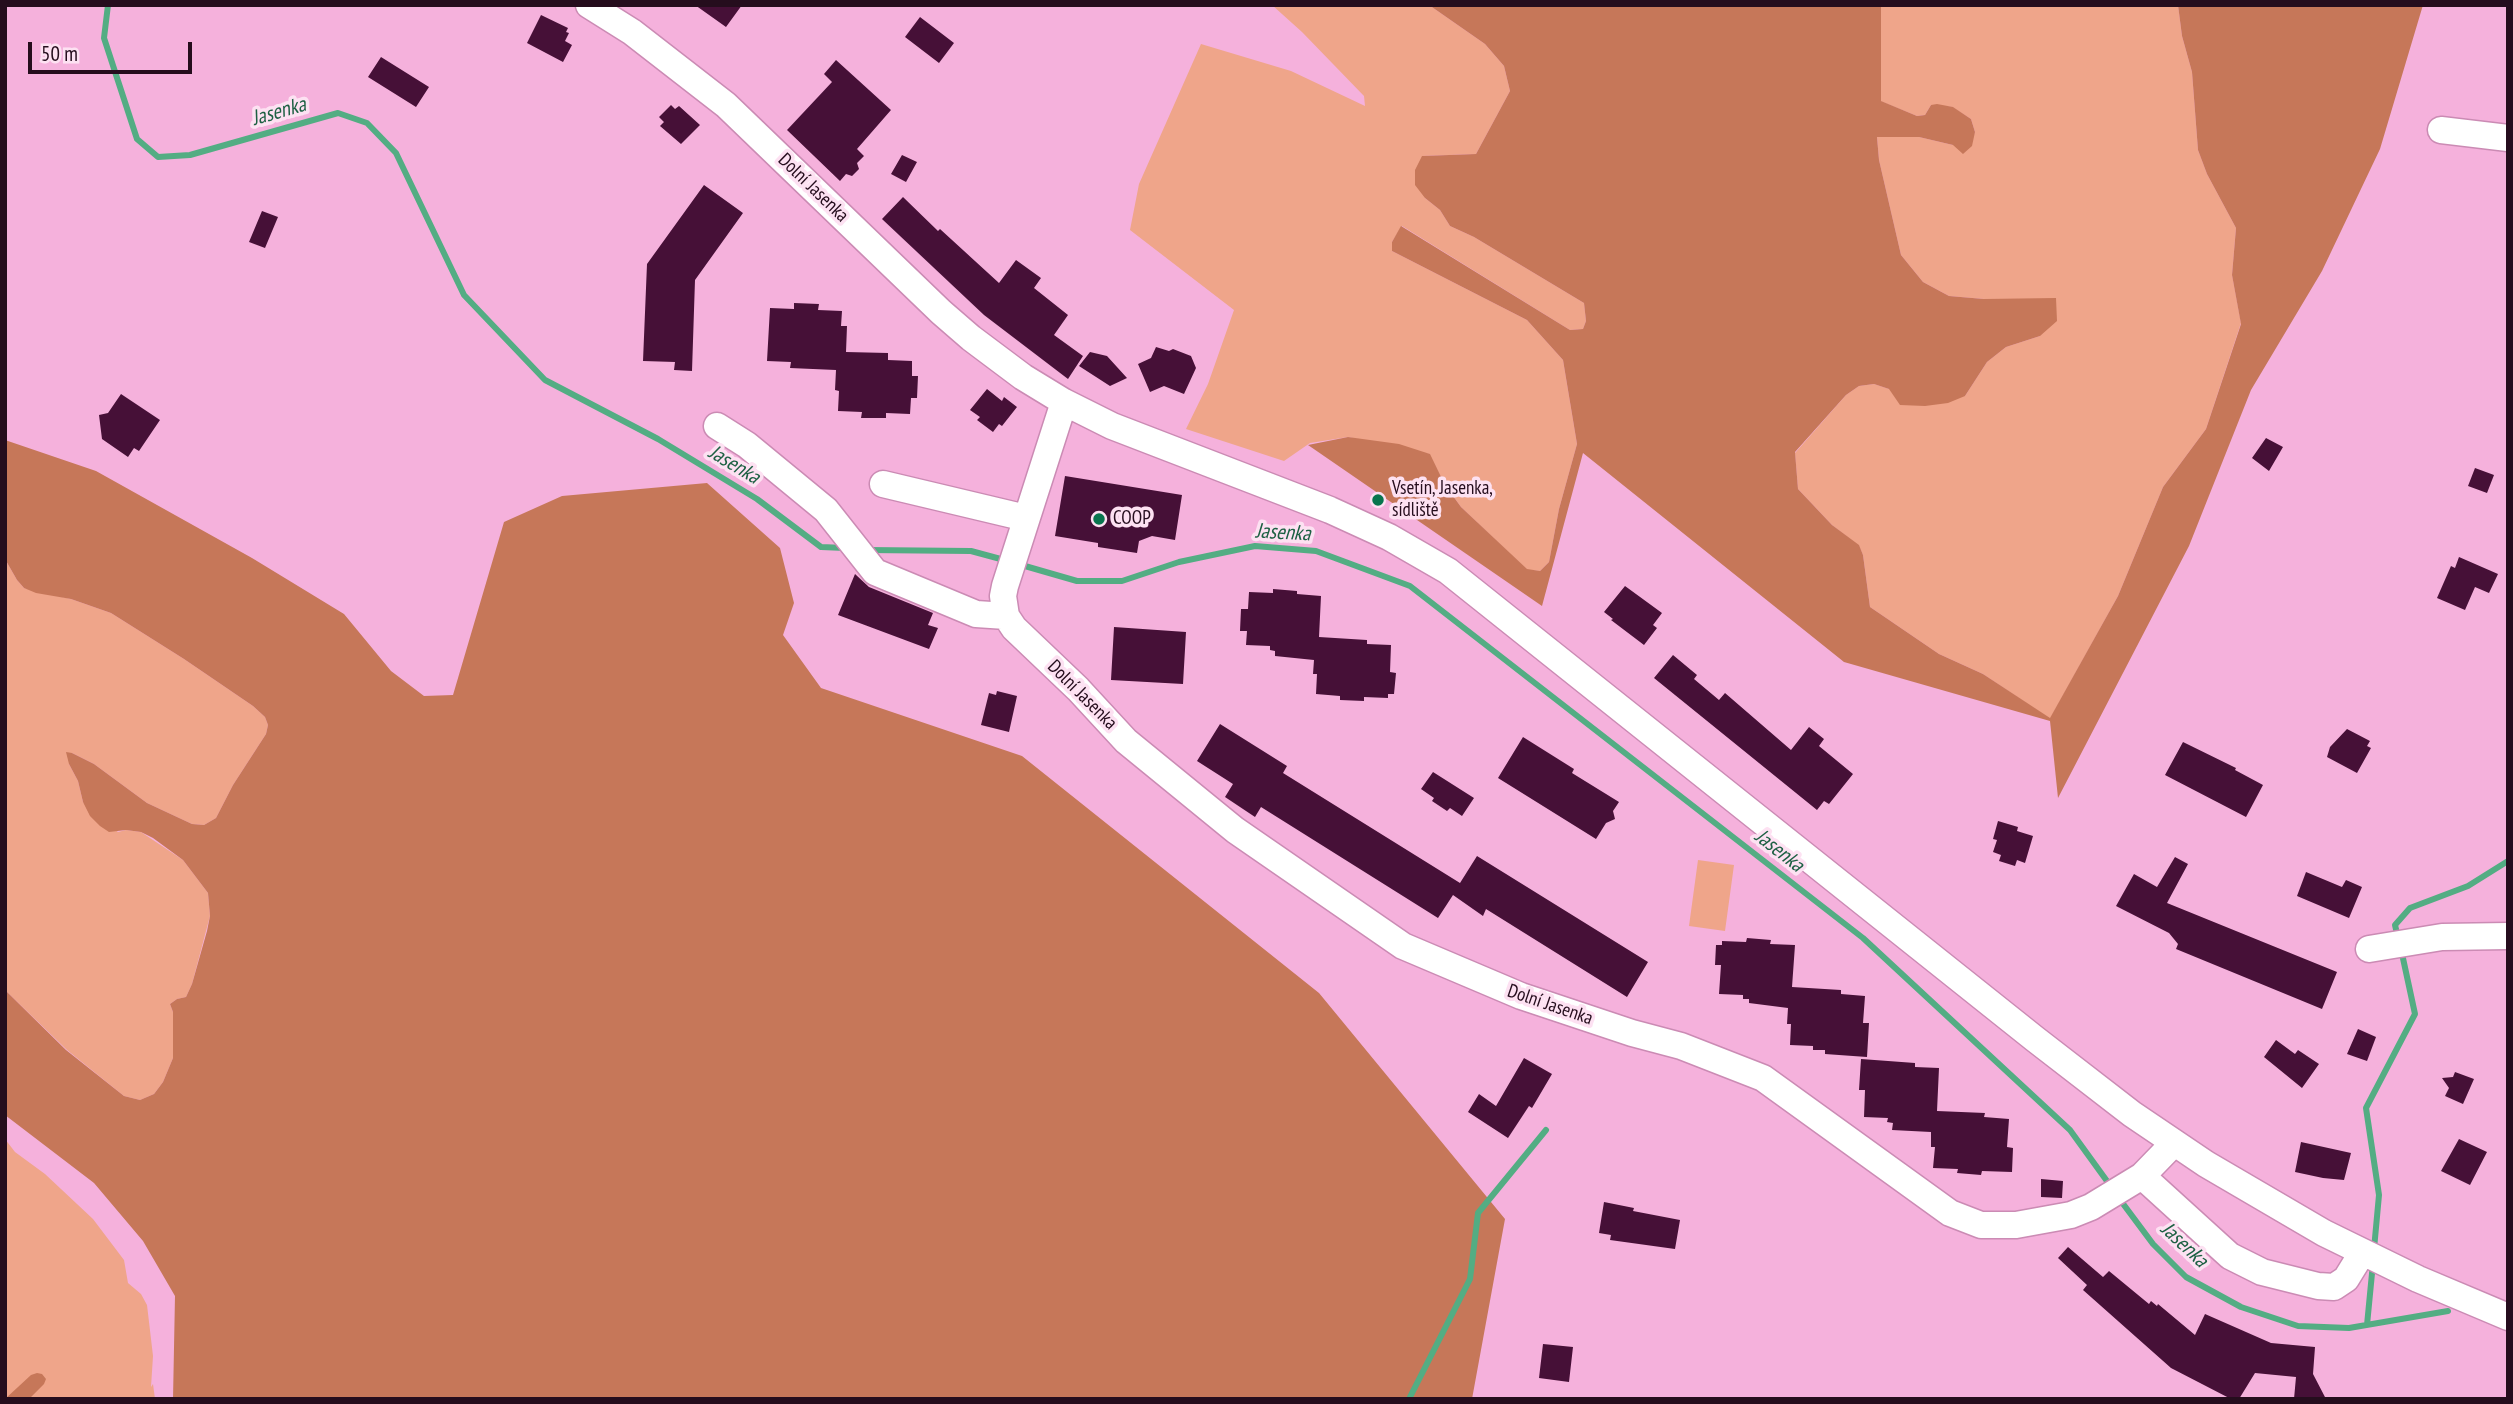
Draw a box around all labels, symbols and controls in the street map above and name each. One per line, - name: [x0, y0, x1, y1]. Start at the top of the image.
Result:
- scale bar: [32, 28, 196, 72]
- text: 50 m: [41, 40, 78, 67]
- water label: Jasenka: [249, 92, 309, 132]
- street label: Dolní Jasenka: [773, 149, 853, 227]
- water label: Jasenka: [704, 440, 764, 490]
- place label: Vsetín, Jasenka, sídliště: [1392, 478, 1493, 522]
- marker: Vsetín, Jasenka, sídliště: [1370, 492, 1386, 508]
- place label: COOP: [1113, 508, 1151, 530]
- marker: COOP: [1091, 511, 1107, 527]
- water label: Jasenka: [1255, 519, 1311, 547]
- street label: Dolní Jasenka: [1043, 656, 1121, 734]
- water label: Jasenka: [1750, 824, 1808, 878]
- street label: Dolní Jasenka: [1504, 980, 1596, 1030]
- water label: Jasenka: [2155, 1217, 2213, 1273]

